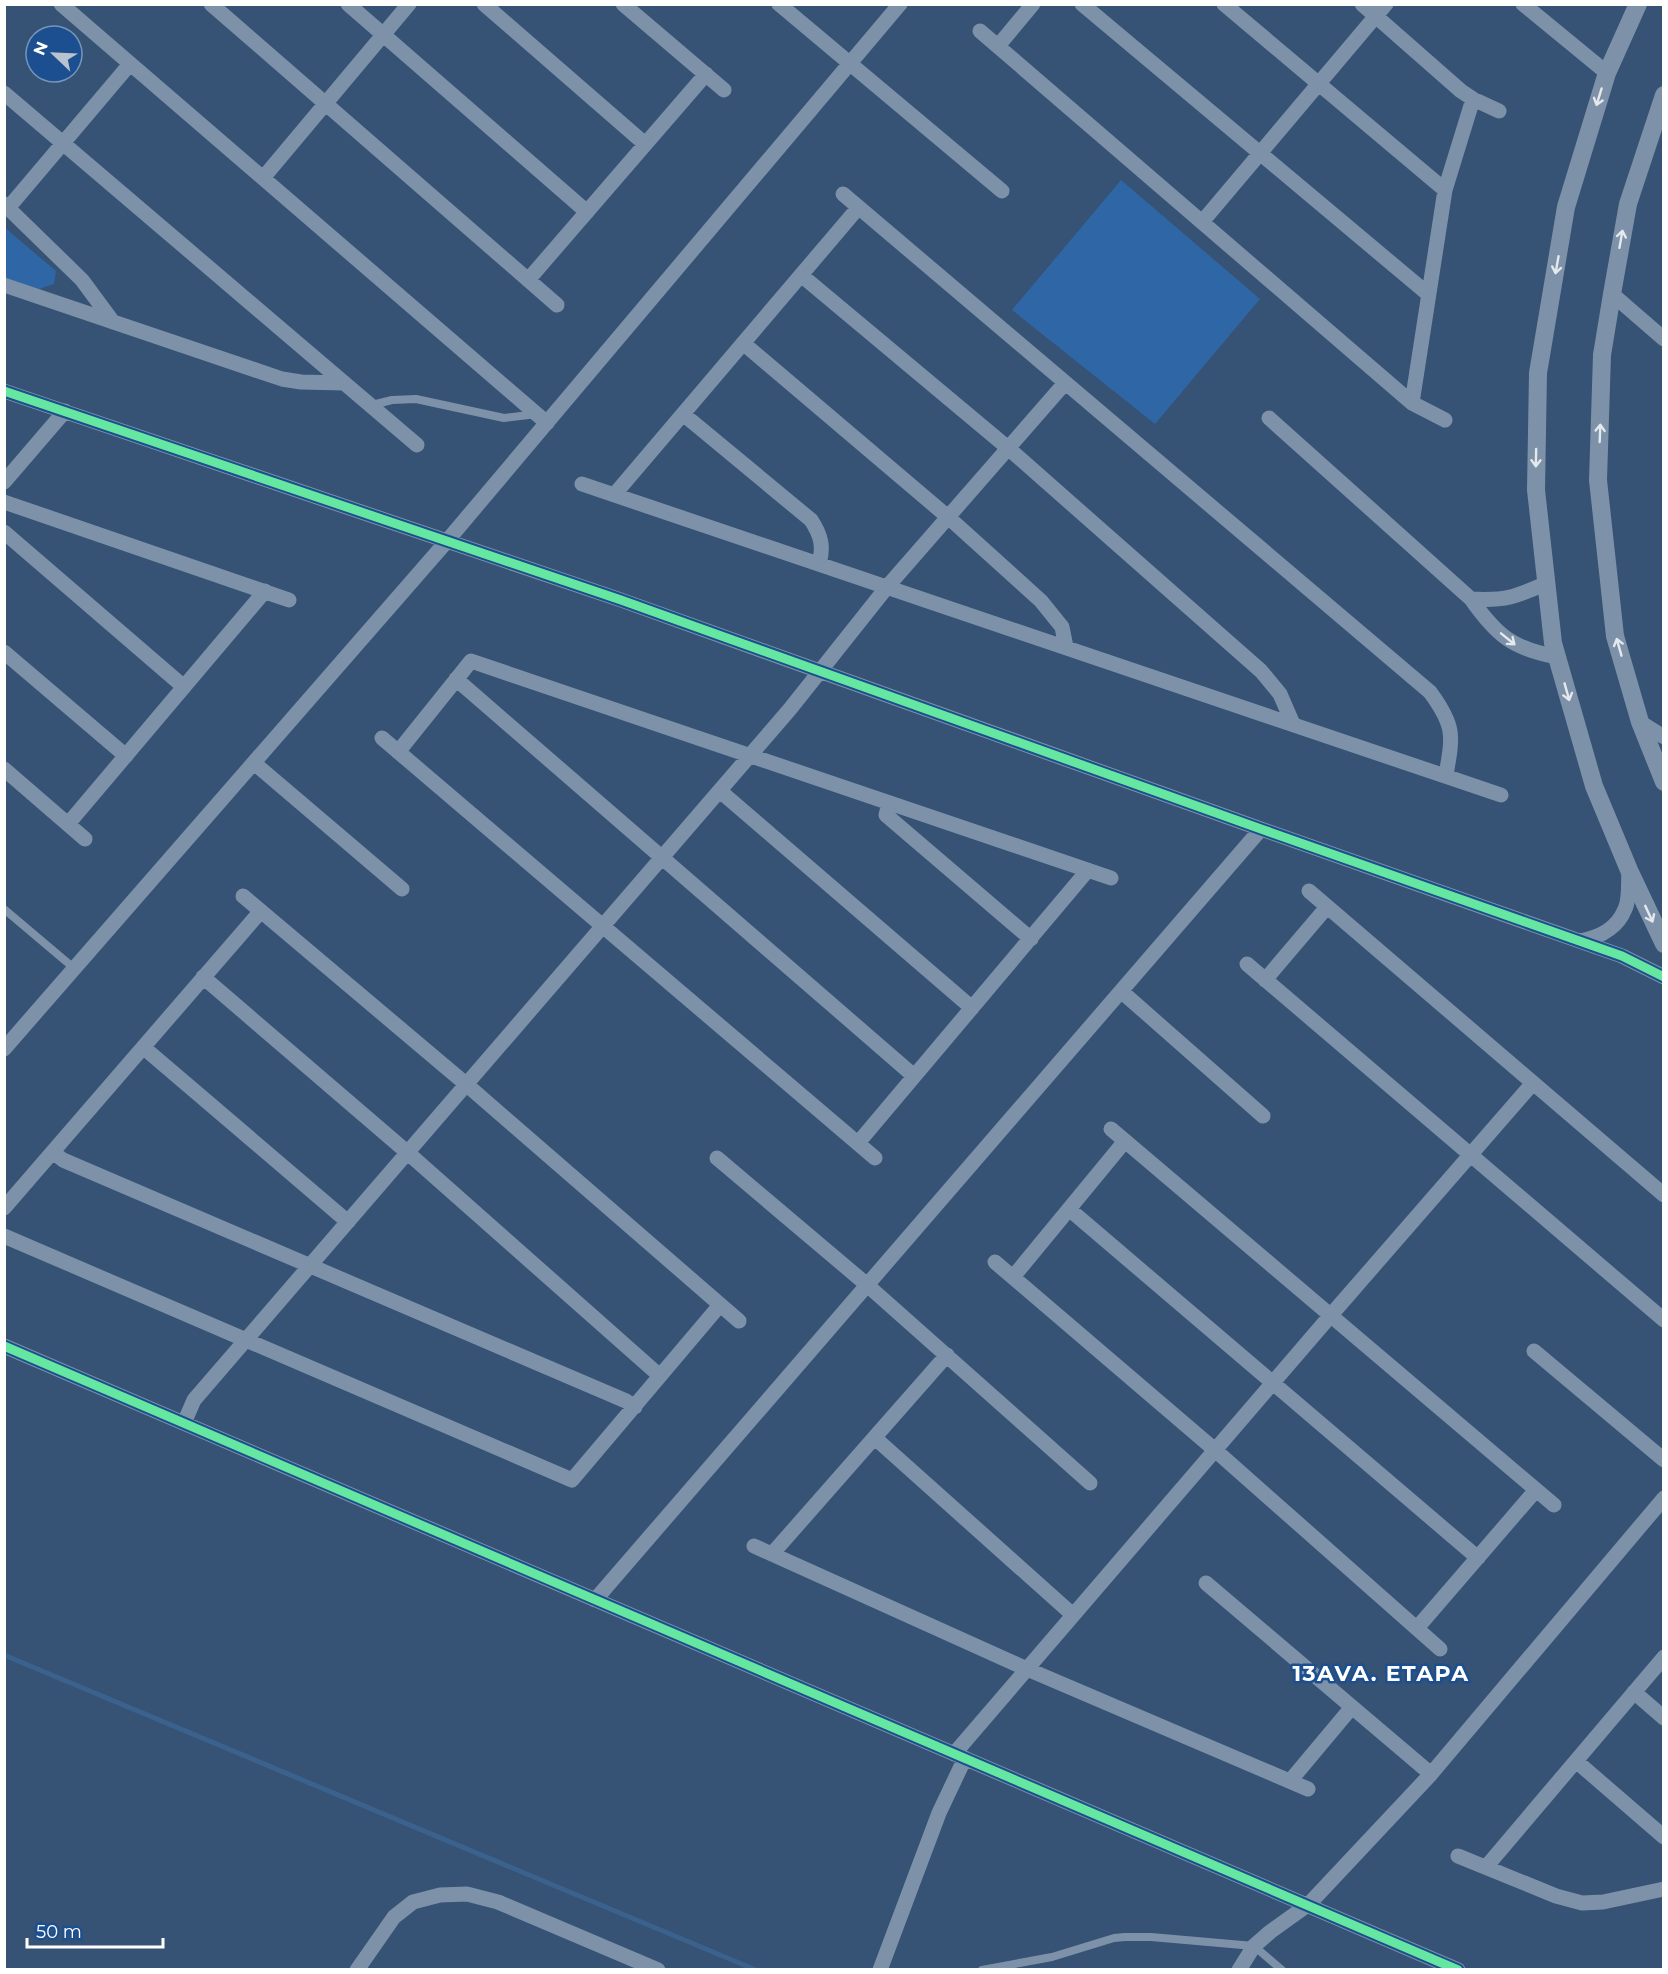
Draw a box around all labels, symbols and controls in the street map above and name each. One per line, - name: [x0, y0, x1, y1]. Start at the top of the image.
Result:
- north arrow: [24, 24, 84, 84]
- text: N: [29, 39, 52, 58]
- one-way arrow: [1593, 87, 1604, 106]
- one-way arrow: [1616, 230, 1627, 250]
- one-way arrow: [1551, 254, 1562, 274]
- one-way arrow: [1594, 423, 1605, 443]
- one-way arrow: [1531, 448, 1542, 468]
- one-way arrow: [1500, 632, 1516, 645]
- one-way arrow: [1613, 638, 1624, 657]
- one-way arrow: [1562, 682, 1574, 701]
- one-way arrow: [1644, 905, 1656, 923]
- district label: 13AVA. ETAPA: [1292, 1660, 1470, 1687]
- scale bar: [27, 1911, 164, 1949]
- text: 50 m: [36, 1921, 82, 1943]

